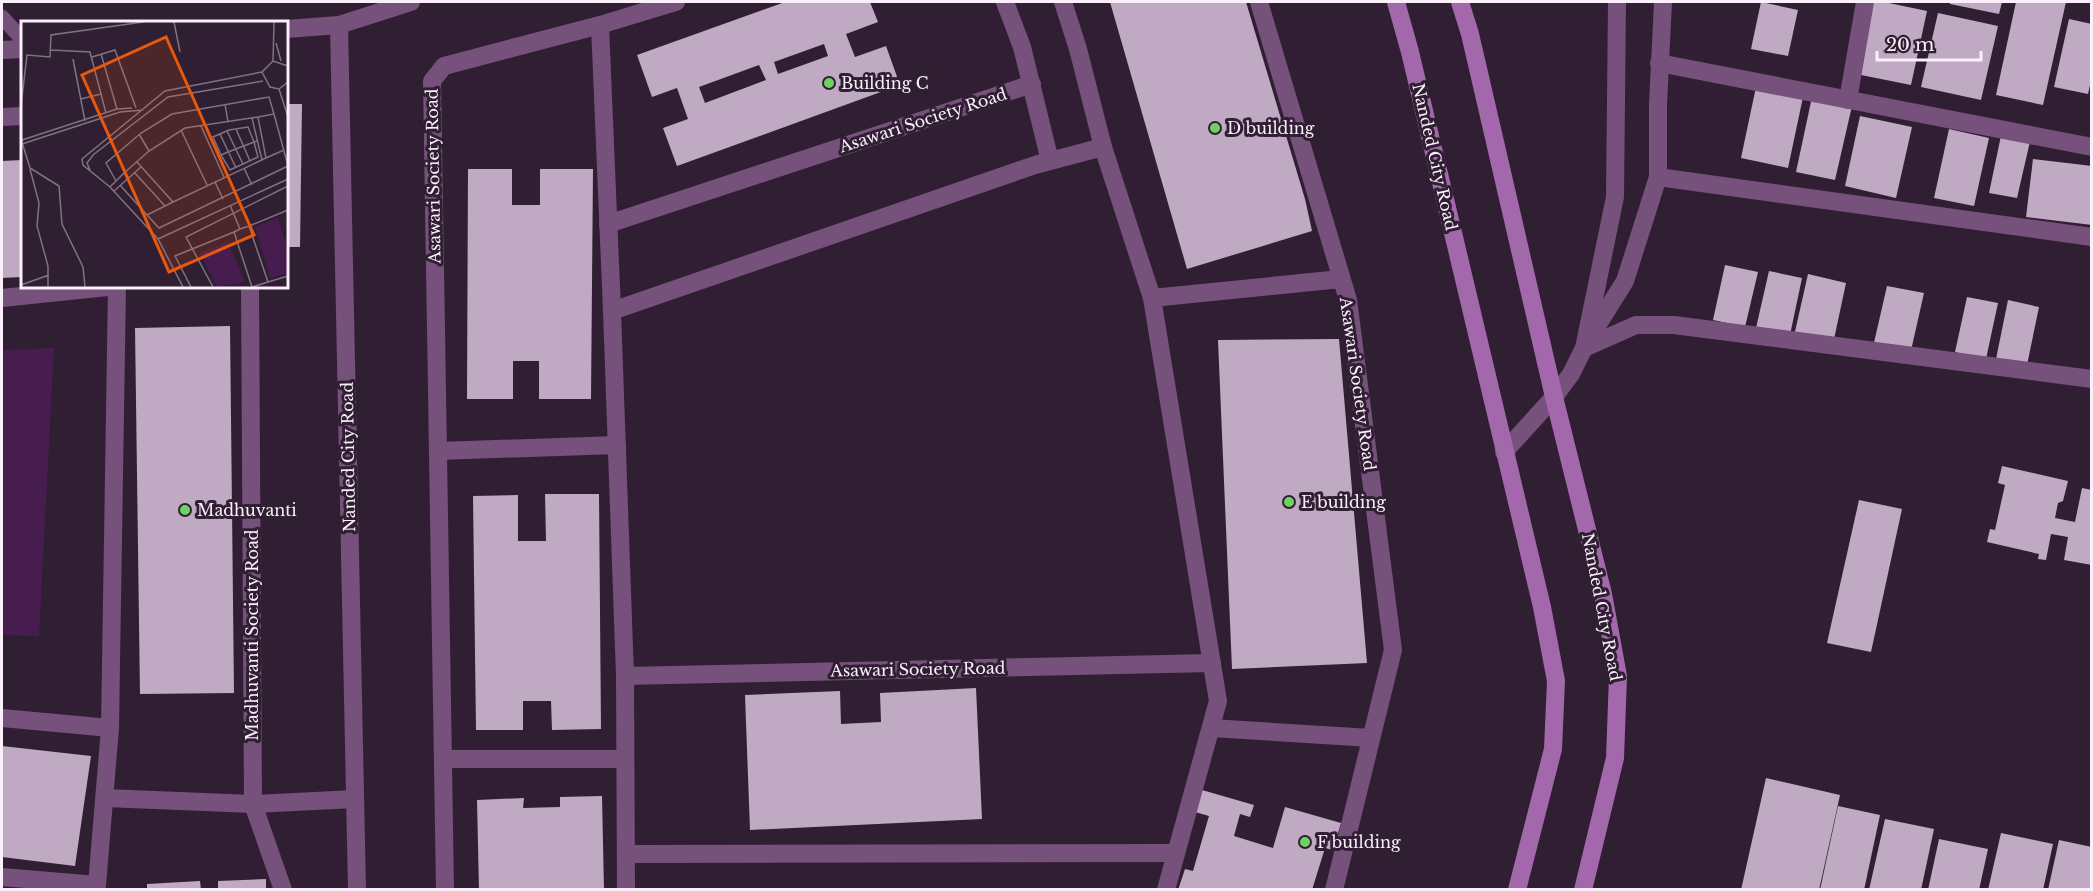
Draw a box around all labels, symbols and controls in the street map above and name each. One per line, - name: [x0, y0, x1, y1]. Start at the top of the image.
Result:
- inset map: [21, 21, 288, 288]
- scale bar: [1877, 24, 1980, 62]
- text: 20 m: [1886, 34, 1934, 56]
- place label: Building C: [841, 73, 929, 93]
- marker: Building C: [822, 76, 836, 90]
- street label: Nanded City Road: [1408, 82, 1462, 233]
- street label: Asawari Society Road: [836, 83, 1010, 157]
- street label: Asawari Society Road: [421, 88, 445, 265]
- place label: D building: [1227, 118, 1315, 138]
- marker: D building: [1208, 121, 1222, 135]
- street label: Asawari Society Road: [1336, 295, 1380, 472]
- street label: Nanded City Road: [337, 381, 359, 532]
- place label: E building: [1301, 492, 1386, 512]
- marker: E building: [1282, 495, 1296, 509]
- place label: Madhuvanti: [197, 500, 297, 520]
- marker: Madhuvanti: [178, 503, 192, 517]
- street label: Madhuvanti Society Road: [242, 529, 262, 741]
- street label: Nanded City Road: [1578, 531, 1626, 683]
- street label: Asawari Society Road: [829, 657, 1006, 681]
- place label: F building: [1317, 832, 1401, 852]
- marker: F building: [1298, 835, 1312, 849]

